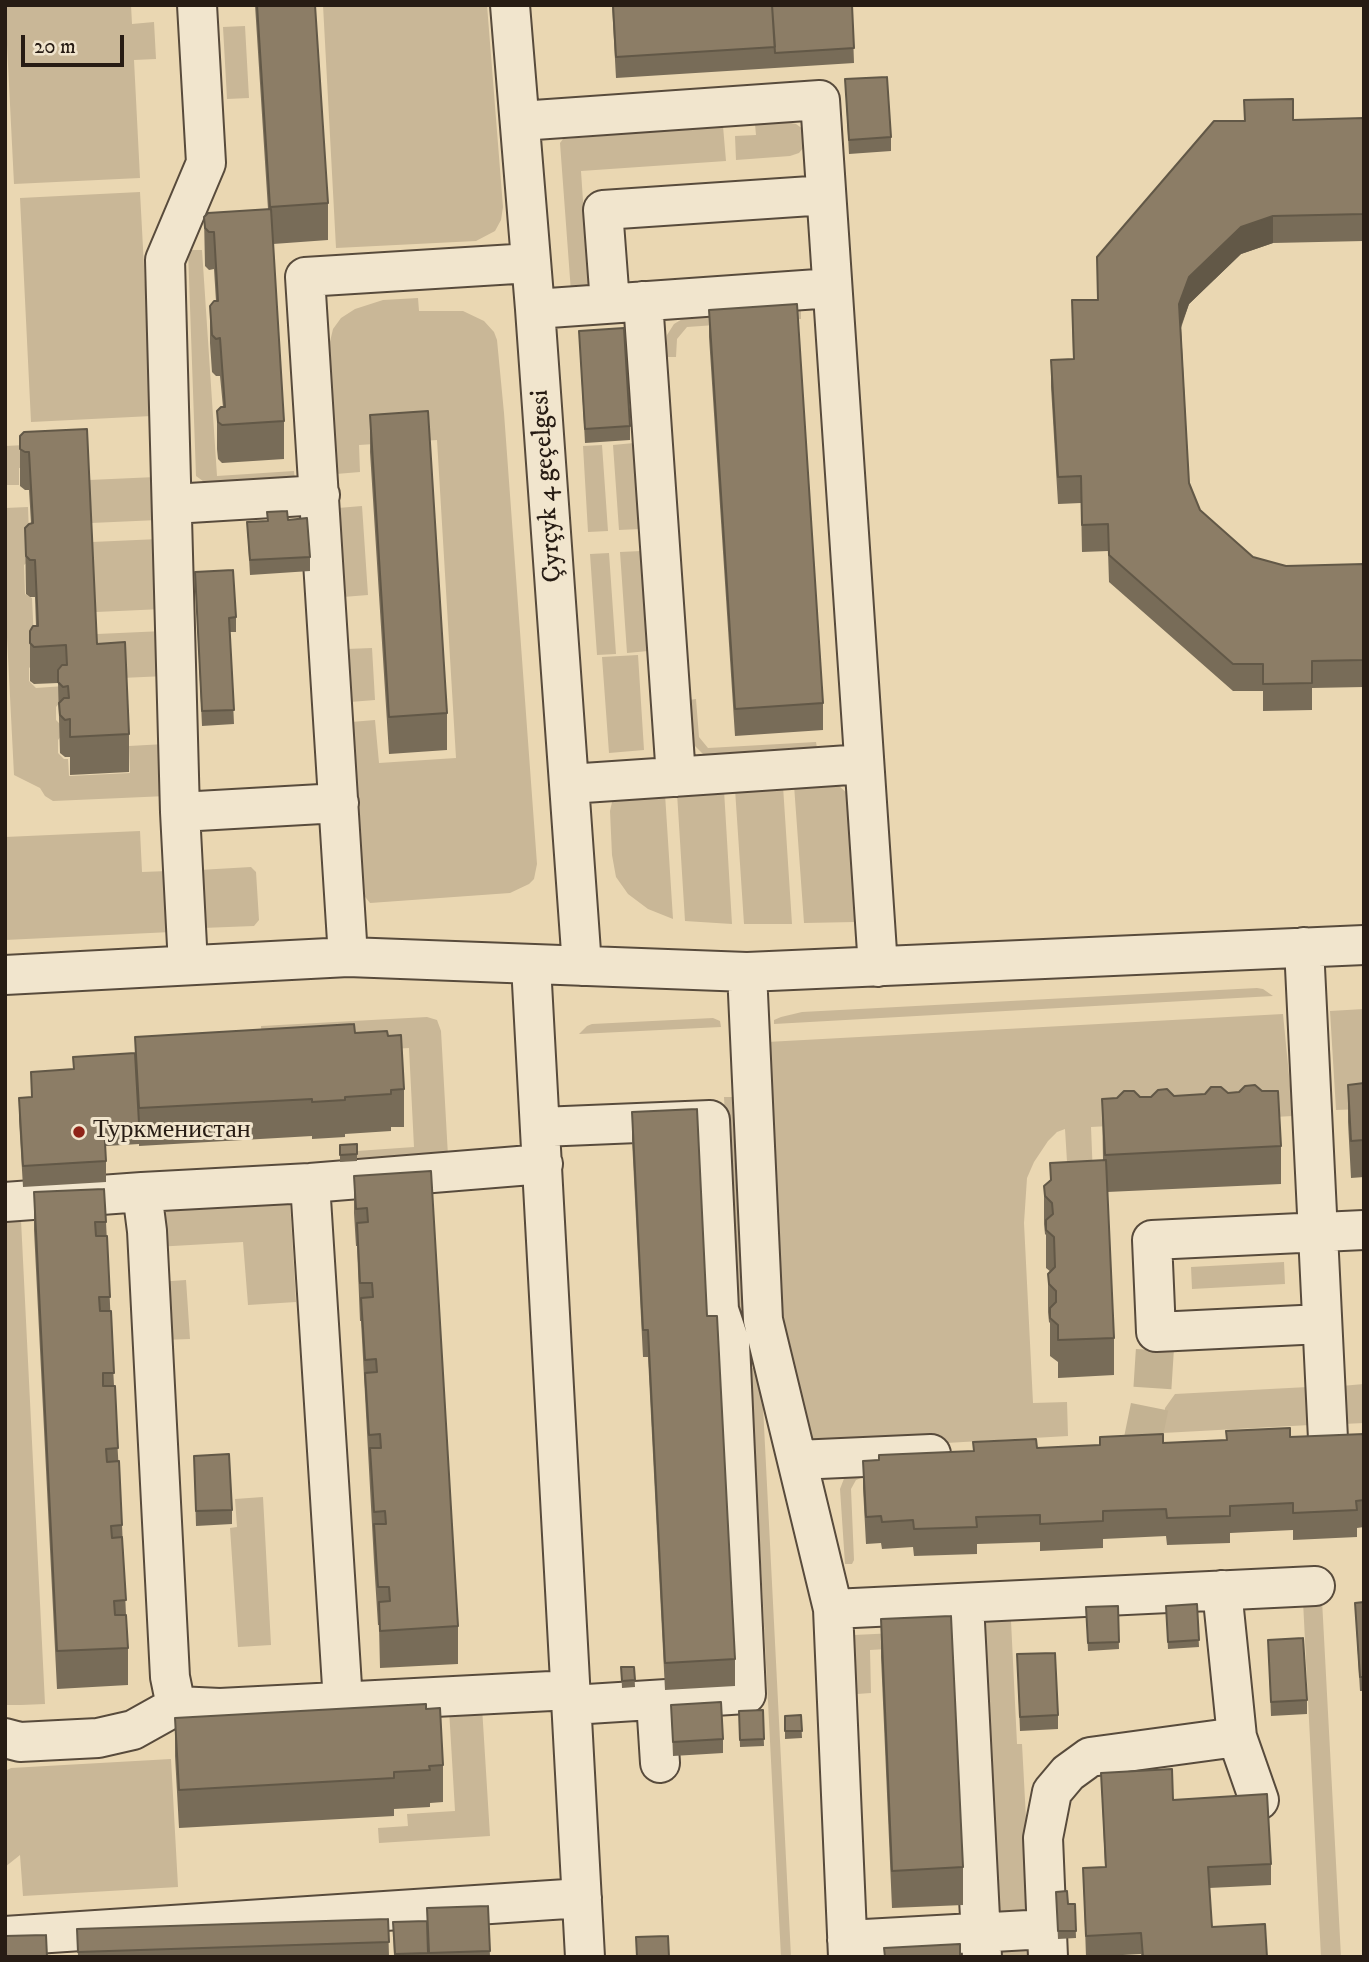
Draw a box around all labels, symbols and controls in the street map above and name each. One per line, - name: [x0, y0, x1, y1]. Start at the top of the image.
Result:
- scale bar: [24, 21, 128, 65]
- text: 20 m: [34, 34, 76, 60]
- street label: Çyrçyk 4 geçelgesi: [526, 389, 570, 583]
- place label: Туркменистан: [93, 1116, 251, 1148]
- marker: Туркменистан: [71, 1124, 87, 1140]

